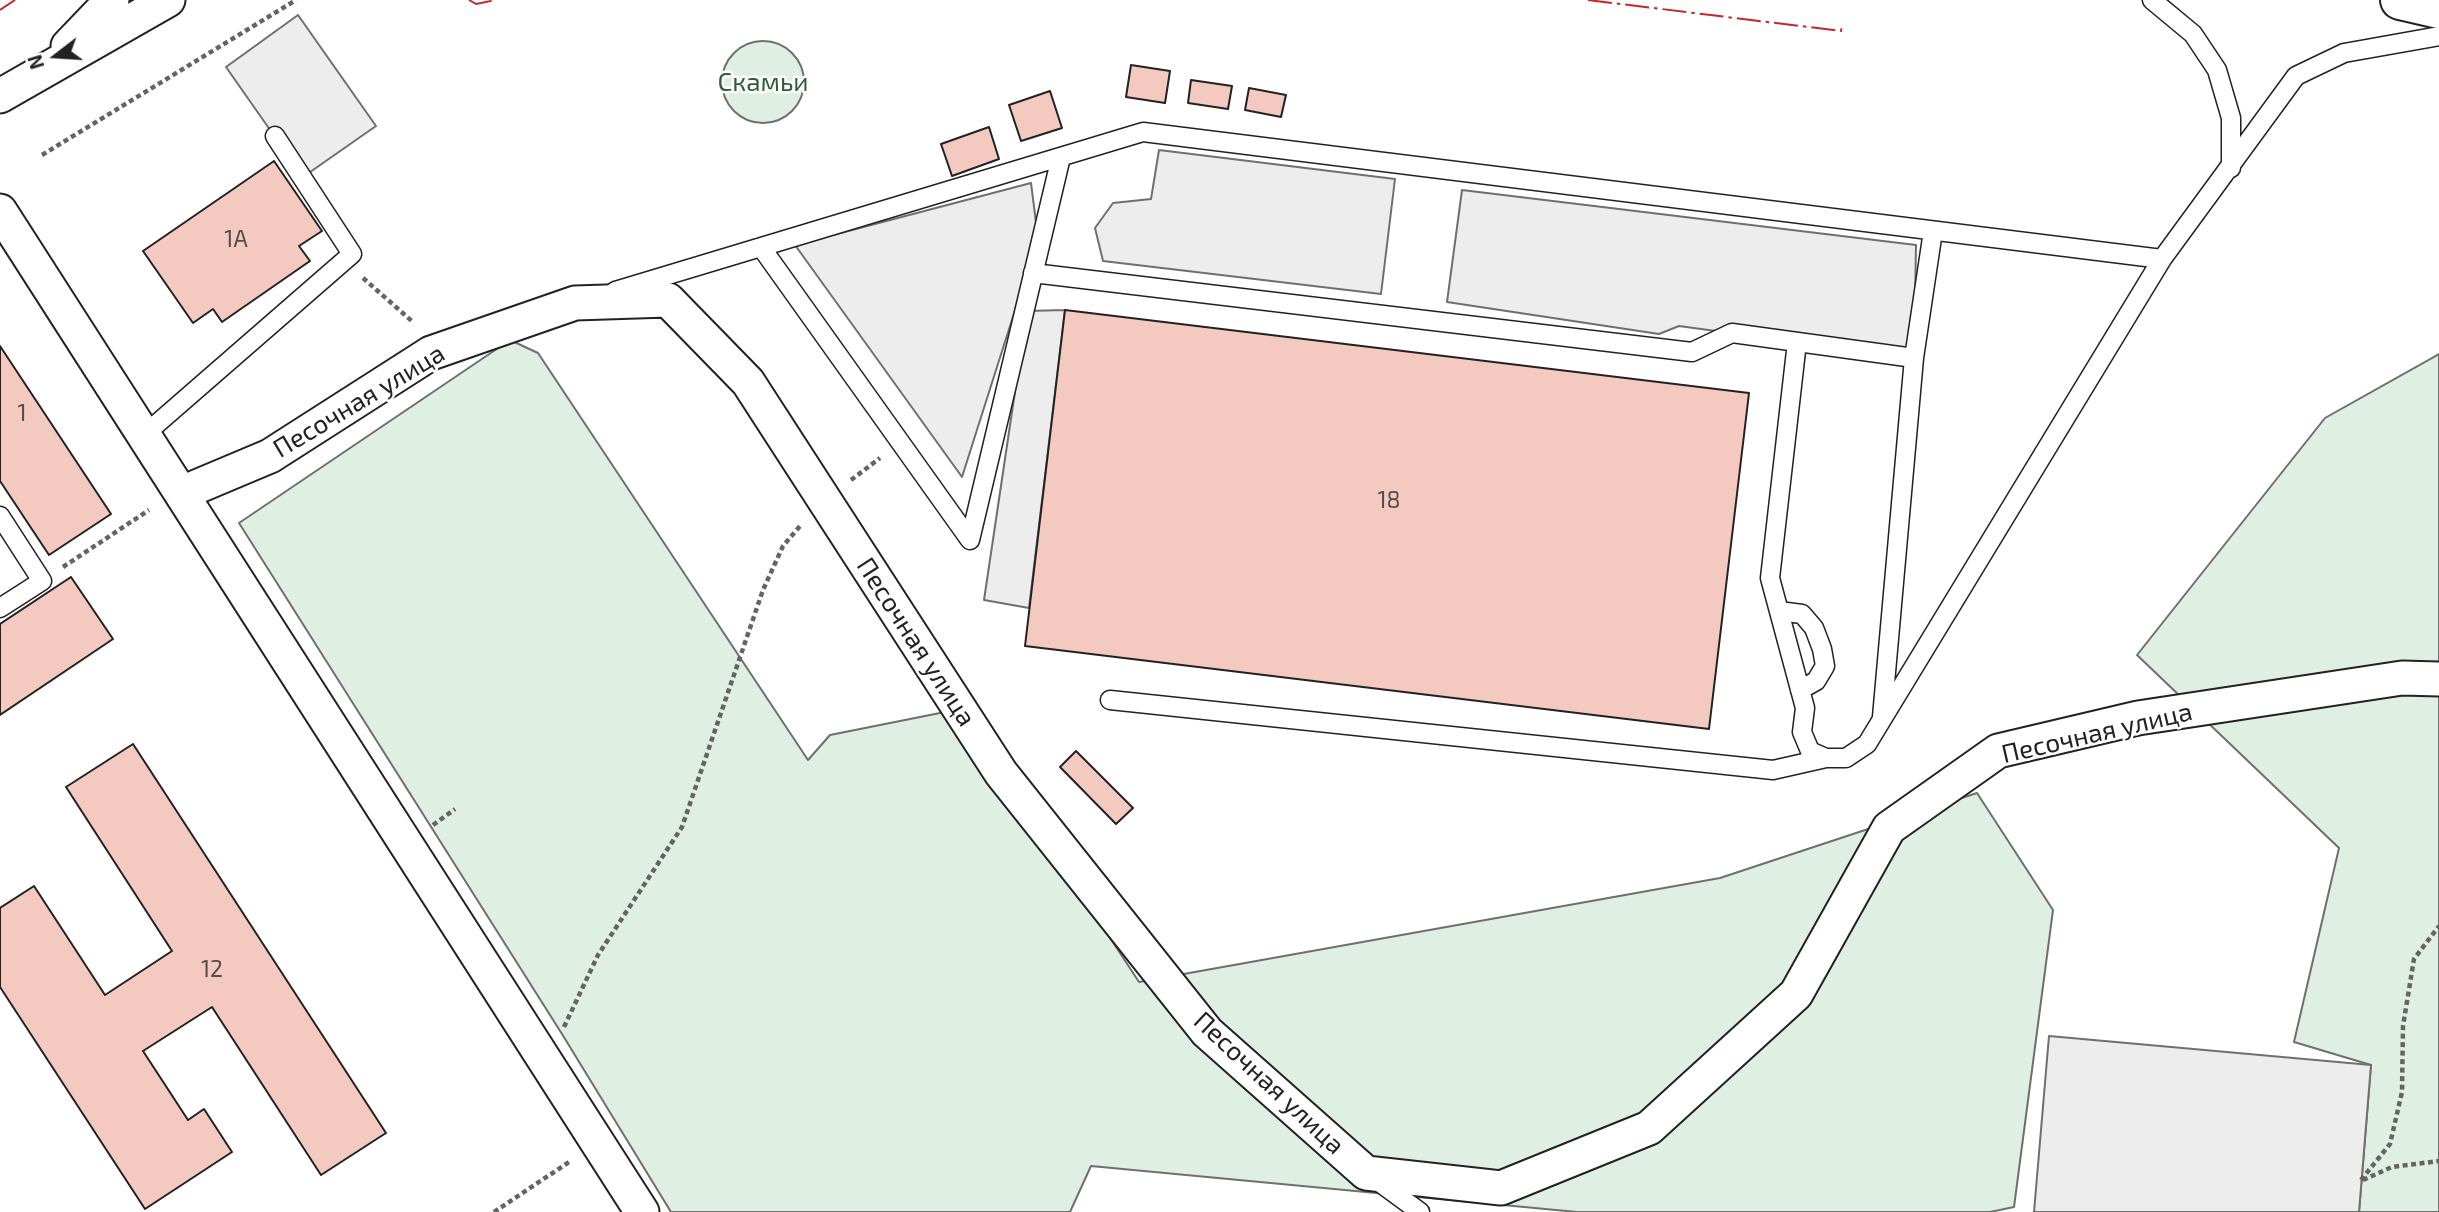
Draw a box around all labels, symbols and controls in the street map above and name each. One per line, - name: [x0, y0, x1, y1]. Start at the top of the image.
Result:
- north arrow: [21, 21, 91, 91]
- text: N: [22, 52, 48, 72]
- park label: Скамьи: [717, 66, 809, 98]
- house number: 1А: [224, 225, 248, 253]
- street label: Песочная улица: [268, 337, 450, 465]
- house number: 1: [17, 399, 27, 427]
- house number: 18: [1377, 486, 1401, 514]
- street label: Песочная улица: [850, 552, 982, 732]
- street label: Песочная улица: [1999, 696, 2195, 770]
- house number: 12: [201, 955, 223, 983]
- street label: Песочная улица: [1187, 1005, 1351, 1161]

